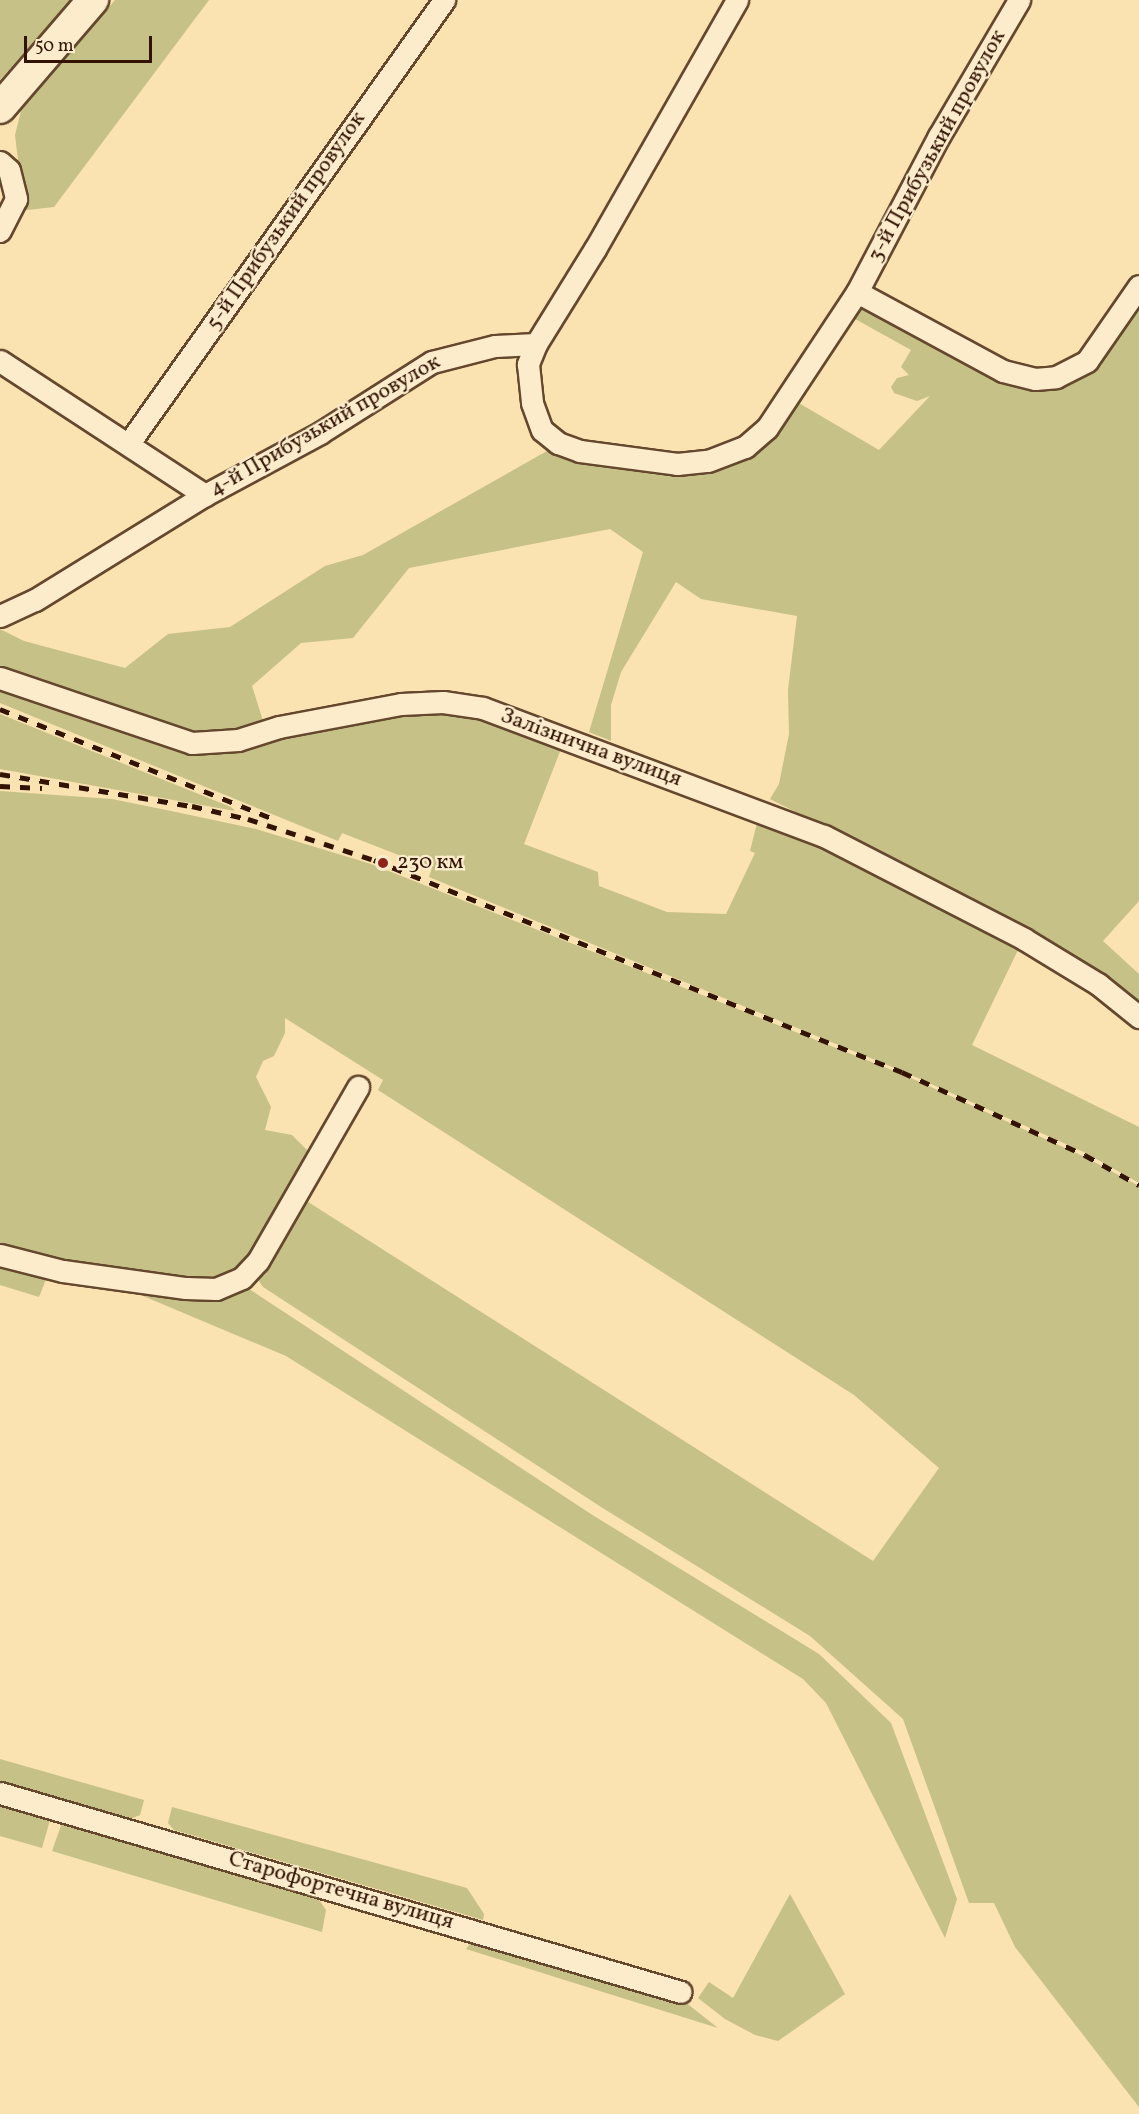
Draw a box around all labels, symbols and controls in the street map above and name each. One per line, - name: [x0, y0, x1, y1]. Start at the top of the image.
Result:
- scale bar: [27, 24, 154, 62]
- street label: 3-й Прибузький провулок: [862, 25, 1012, 267]
- text: 50 m: [35, 34, 74, 59]
- street label: 5-й Прибузький провулок: [200, 107, 372, 335]
- street label: 4-й Прибузький провулок: [205, 349, 445, 503]
- street label: Залізнична вулиця: [497, 703, 685, 793]
- place label: 230 км: [397, 850, 463, 876]
- marker: 230 км: [374, 854, 392, 872]
- street label: Старофортечна вулиця: [225, 1846, 457, 1936]

